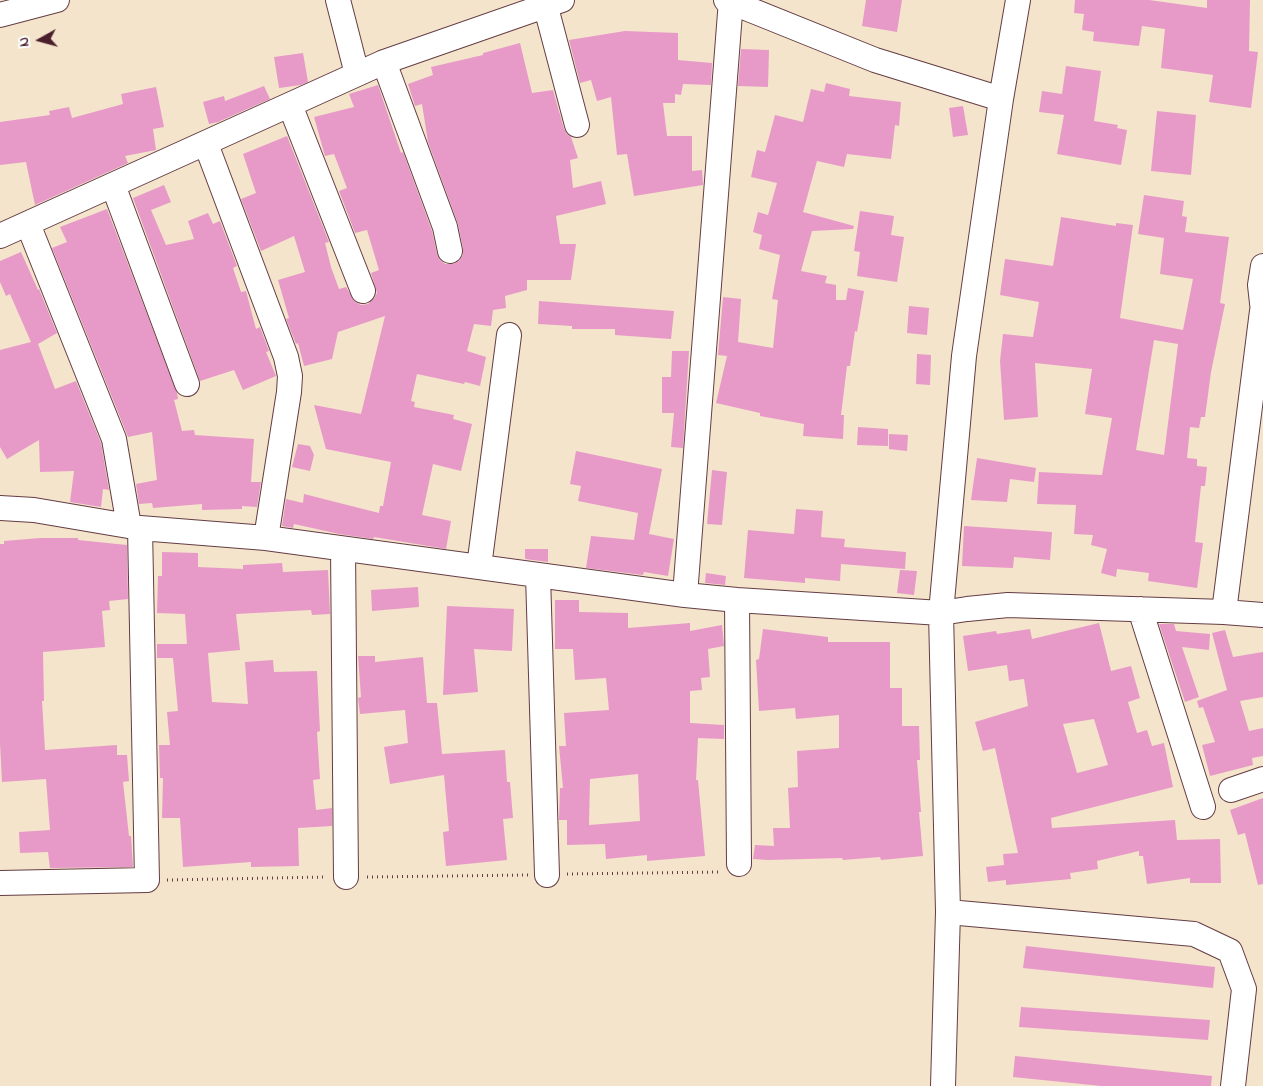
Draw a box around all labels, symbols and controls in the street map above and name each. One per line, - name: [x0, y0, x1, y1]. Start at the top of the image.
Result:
- north arrow: [15, 15, 65, 65]
- text: N: [14, 36, 36, 48]

